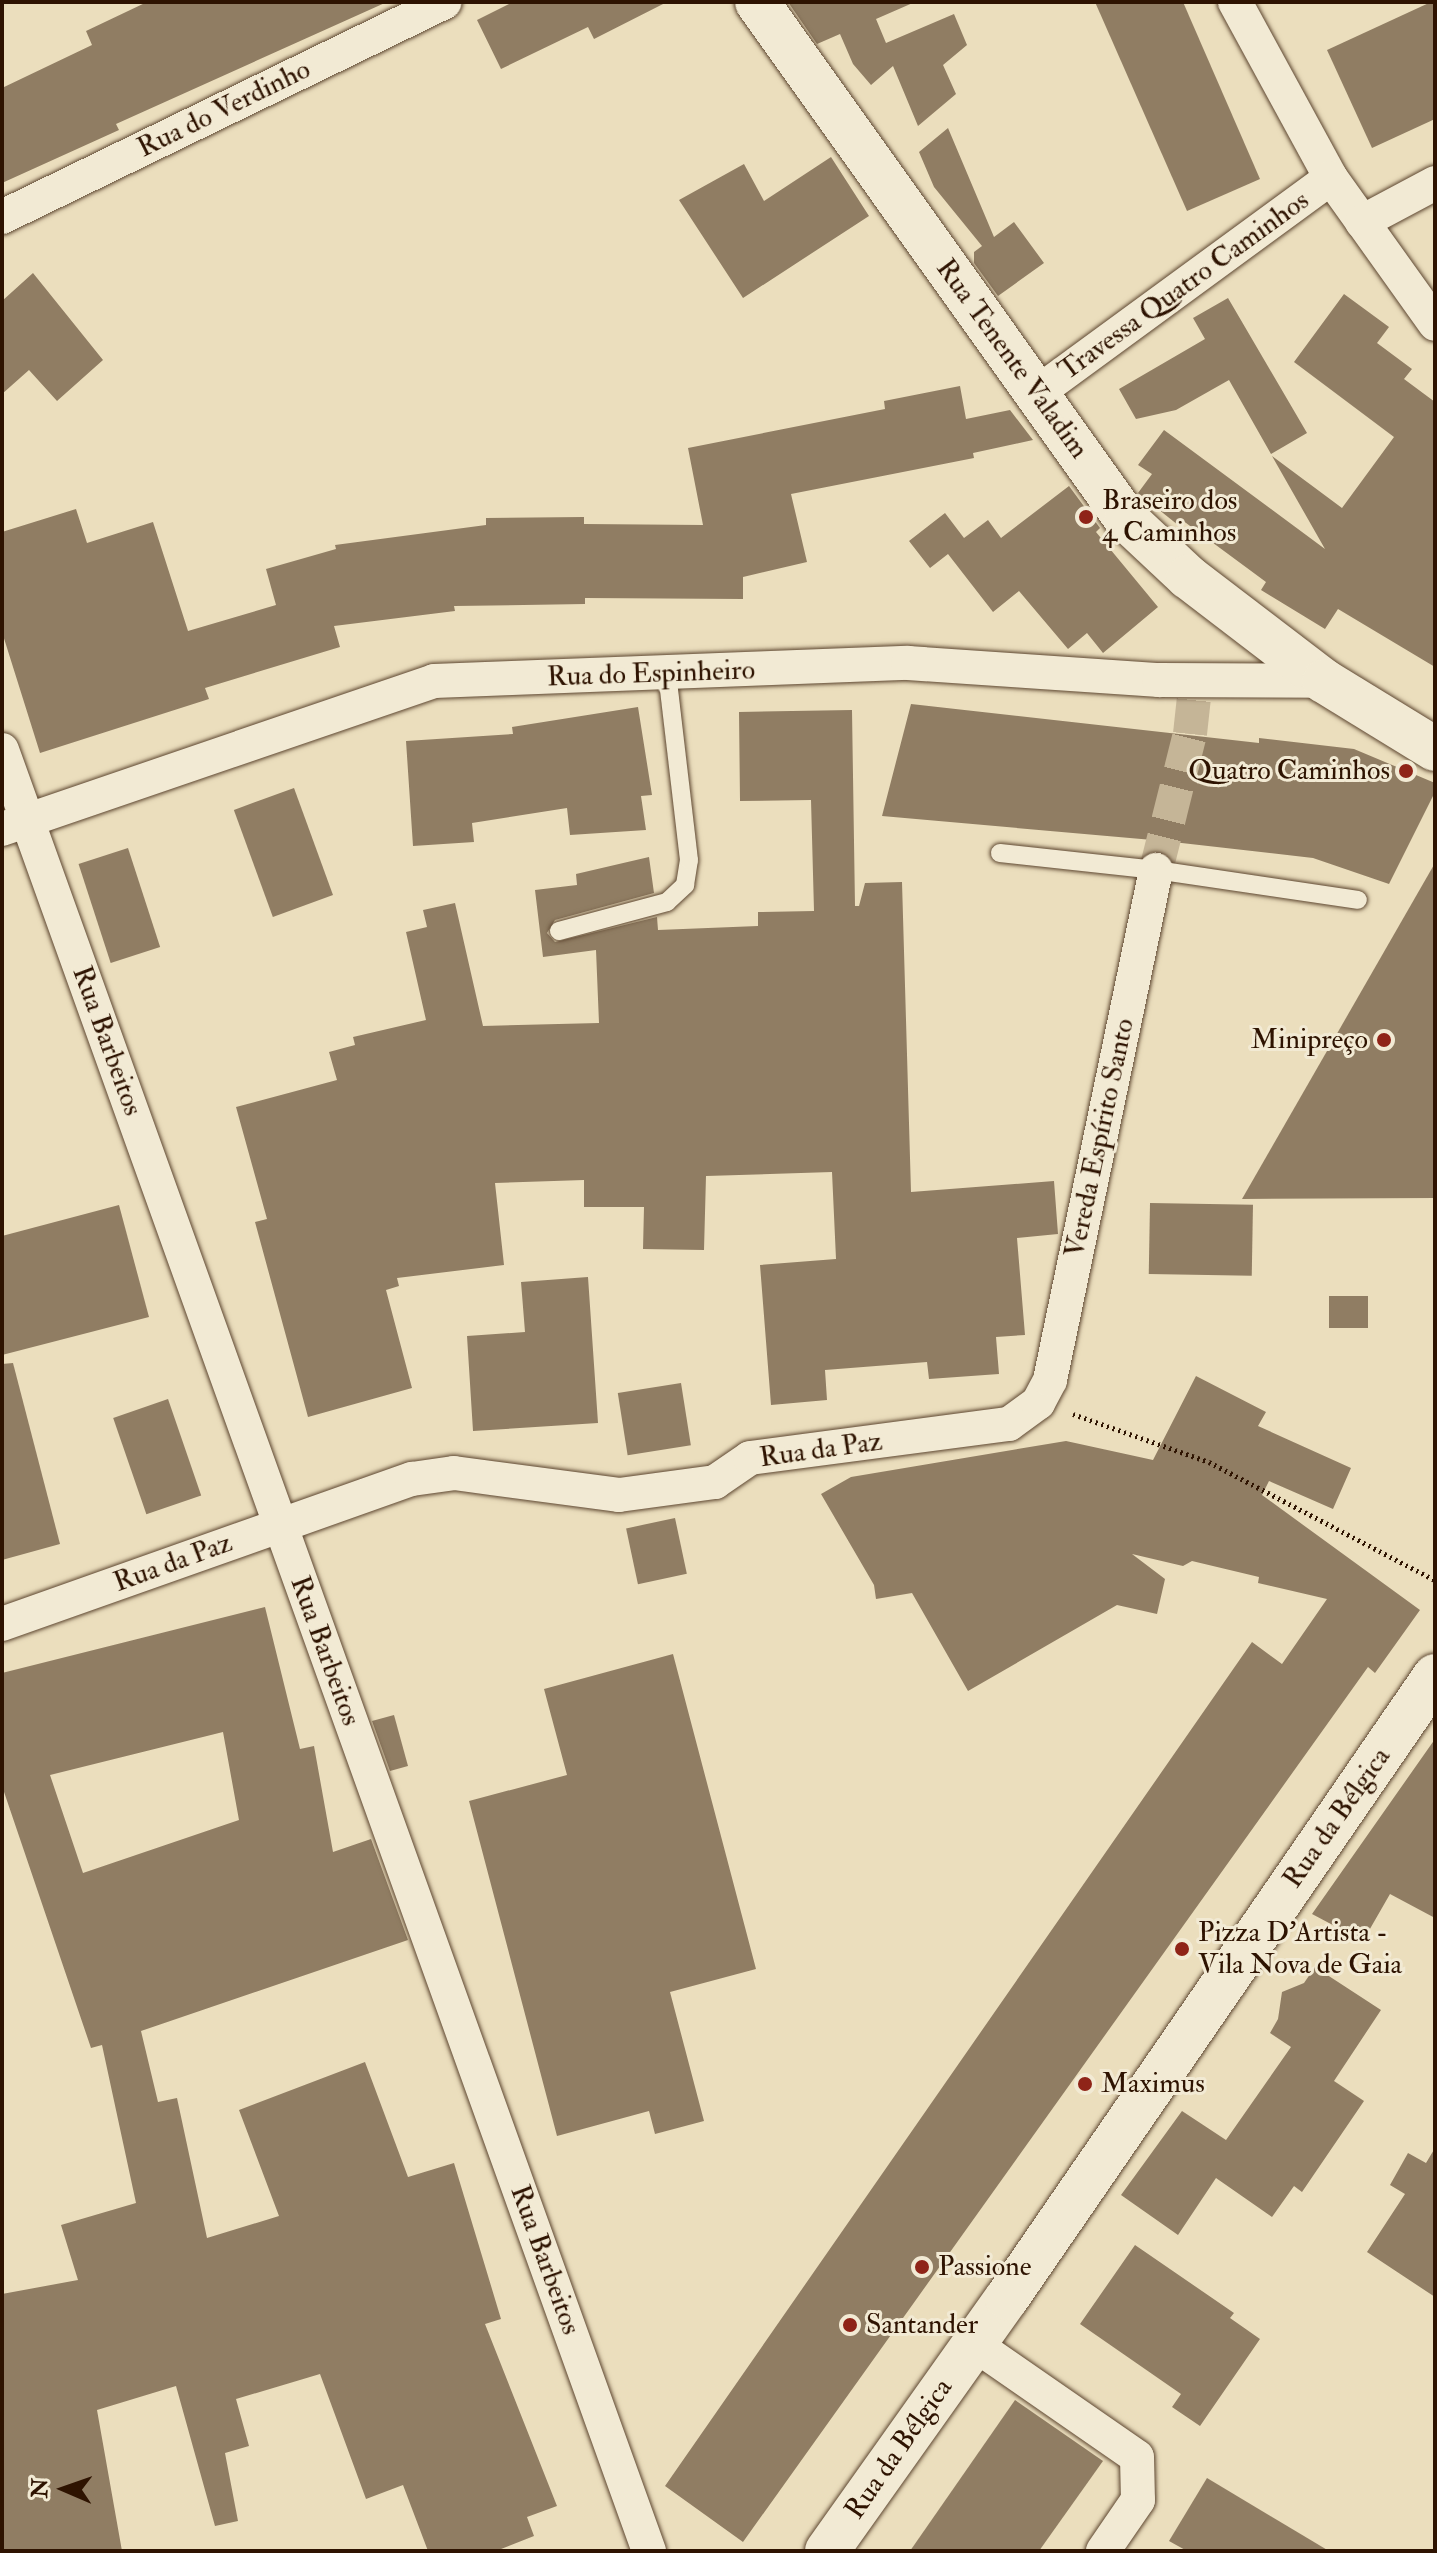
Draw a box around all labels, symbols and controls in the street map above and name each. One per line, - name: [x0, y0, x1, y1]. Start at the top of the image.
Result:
- street label: Rua do Verdinho: [132, 53, 316, 165]
- street label: Travessa Quatro Caminhos: [1052, 184, 1316, 388]
- street label: Rua Tenente Valadim: [928, 253, 1096, 465]
- place label: Braseiro dos 4 Caminhos: [1102, 484, 1237, 550]
- marker: Braseiro dos 4 Caminhos: [1077, 508, 1095, 526]
- street label: Rua do Espinheiro: [546, 654, 756, 694]
- place label: Quatro Caminhos: [1188, 754, 1390, 788]
- marker: Quatro Caminhos: [1397, 762, 1415, 780]
- street label: Rua Barbeitos: [64, 962, 150, 1120]
- street label: Vereda Espírito Santo: [1058, 1015, 1142, 1261]
- place label: Minipreço: [1251, 1023, 1368, 1057]
- marker: Minipreço: [1375, 1031, 1393, 1049]
- street label: Rua da Paz: [757, 1425, 885, 1475]
- street label: Rua da Paz: [109, 1526, 237, 1600]
- street label: Rua Barbeitos: [282, 1572, 368, 1730]
- street label: Rua da Bélgica: [1276, 1741, 1398, 1895]
- place label: Pizza D'Artista - Vila Nova de Gaia: [1198, 1916, 1402, 1982]
- marker: Pizza D'Artista - Vila Nova de Gaia: [1173, 1940, 1191, 1958]
- place label: Maximus: [1101, 2067, 1205, 2101]
- marker: Maximus: [1076, 2075, 1094, 2093]
- street label: Rua Barbeitos: [502, 2181, 588, 2339]
- place label: Passione: [938, 2250, 1031, 2284]
- marker: Passione: [913, 2258, 931, 2276]
- place label: Santander: [866, 2308, 978, 2342]
- marker: Santander: [841, 2316, 859, 2334]
- street label: Rua da Bélgica: [838, 2372, 960, 2526]
- north arrow: [24, 2449, 104, 2529]
- text: N: [26, 2478, 54, 2499]

